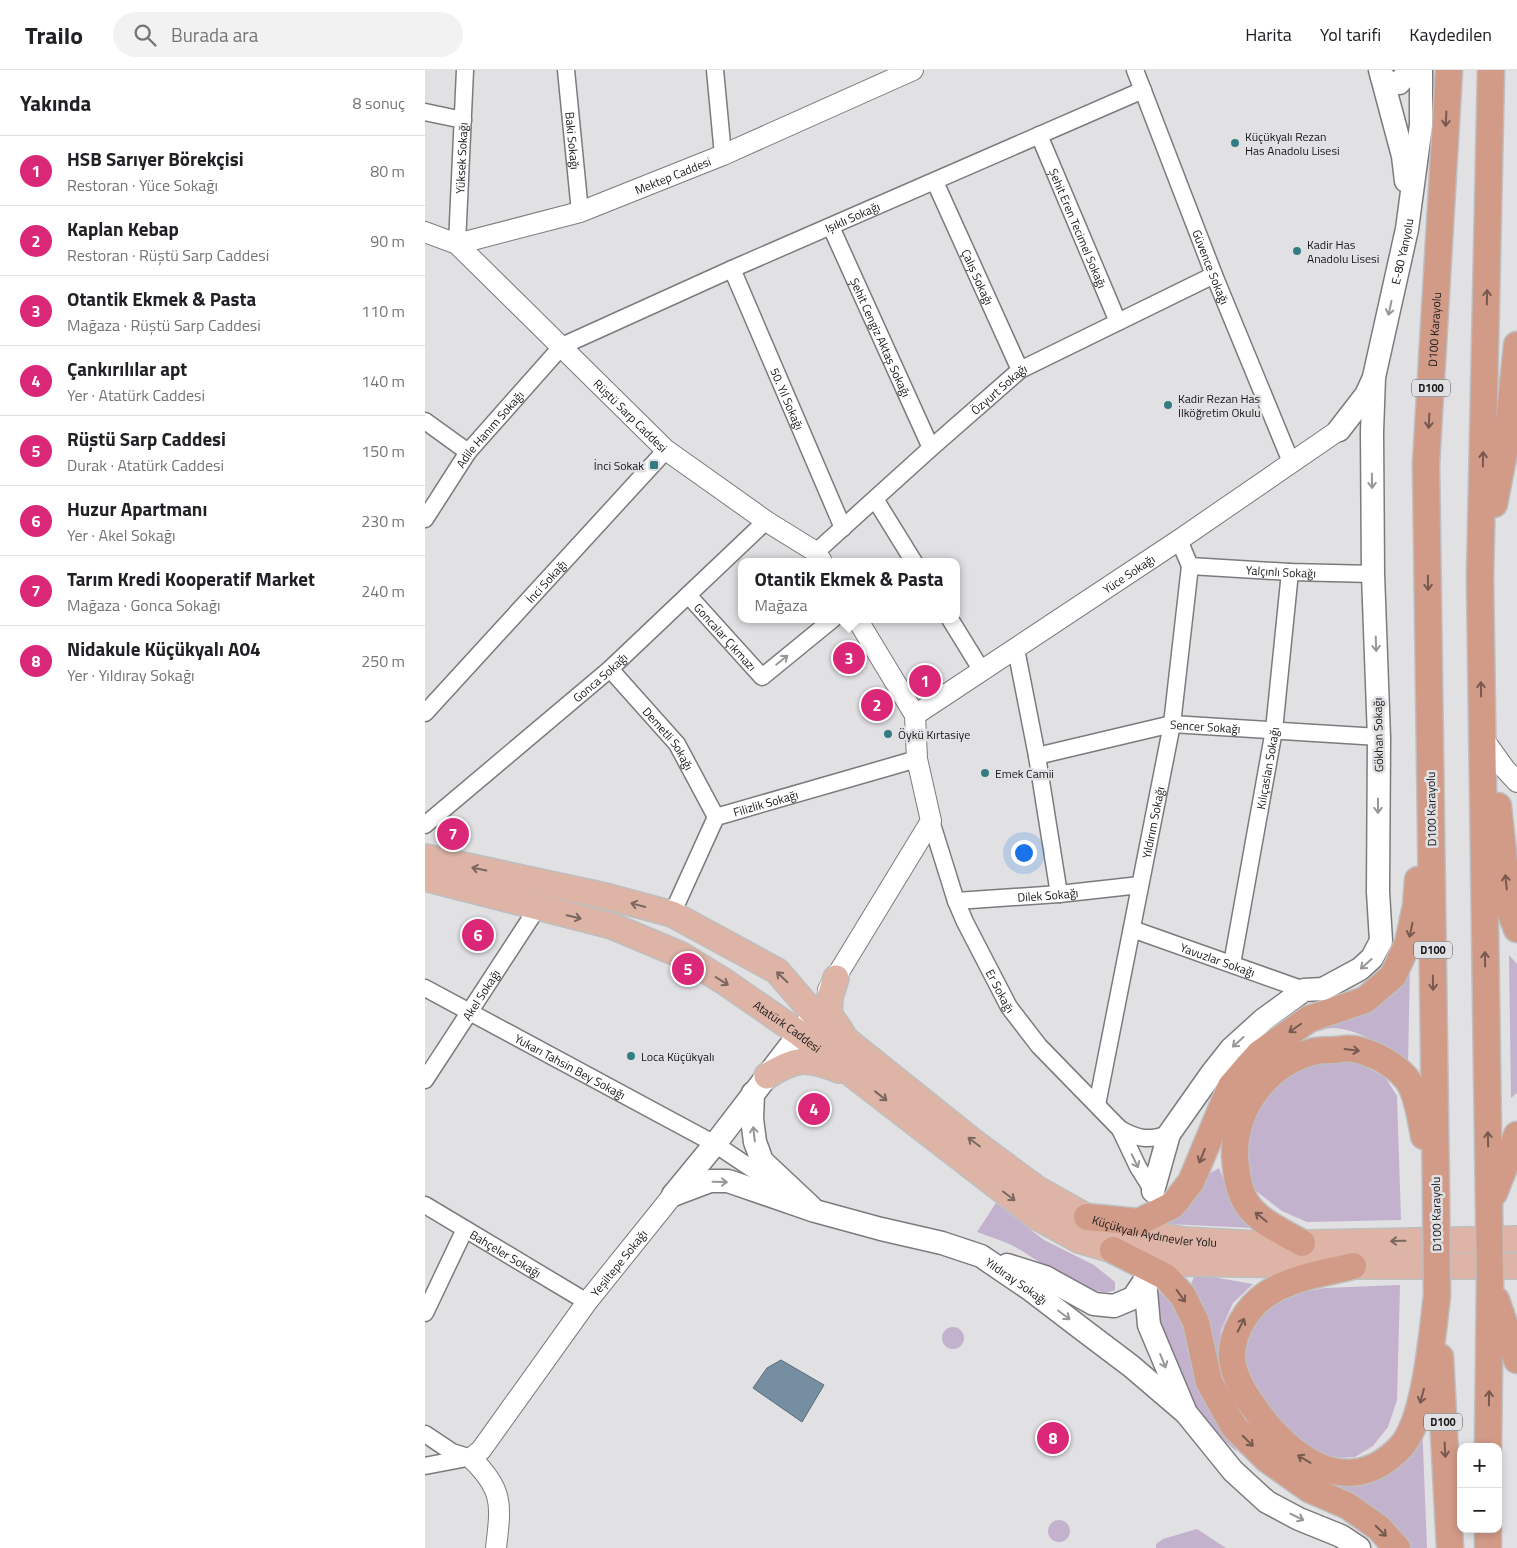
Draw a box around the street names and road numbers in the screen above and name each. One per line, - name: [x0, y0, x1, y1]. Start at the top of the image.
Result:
- street label: Baki Sokağı: [561, 111, 585, 170]
- street label: Yüksek Sokağı: [450, 122, 472, 194]
- street label: Mektep Caddesi: [632, 151, 714, 199]
- street label: Şehit Eren Tecimel Sokağı: [1045, 165, 1112, 291]
- street label: Işıklı Sokağı: [822, 196, 883, 237]
- street label: E-80 Yanyolu: [1385, 217, 1418, 286]
- street label: Güvence Sokağı: [1188, 226, 1235, 307]
- street label: Çalış Sokağı: [957, 246, 999, 308]
- street label: Şehit Cengiz Aktaş Sokağı: [846, 274, 916, 400]
- street label: D100 Karayolu: [1422, 291, 1446, 367]
- street label: Özyurt Sokağı: [966, 359, 1030, 419]
- street label: 50. Yıl Sokağı: [766, 365, 809, 433]
- street label: Rüştü Sarp Caddesi: [589, 374, 672, 456]
- road number: D100: [1412, 380, 1450, 396]
- street label: Adile Hanım Sokağı: [451, 386, 528, 471]
- street label: Yüce Sokağı: [1098, 549, 1158, 598]
- street label: İnci Sokağı: [521, 555, 571, 607]
- street label: Yalçınlı Sokağı: [1245, 560, 1316, 582]
- street label: Goncalar Çıkmazı: [690, 598, 761, 675]
- street label: Gonca Sokağı: [568, 648, 632, 706]
- street label: Gökhan Sokağı: [1368, 698, 1388, 772]
- street label: Demetli Sokağı: [638, 702, 699, 773]
- street label: Sencer Sokağı: [1169, 714, 1241, 738]
- street label: Kılıçaslan Sokağı: [1250, 726, 1284, 811]
- street label: D100 Karayolu: [1421, 772, 1441, 846]
- street label: Filizlik Sokağı: [731, 784, 800, 821]
- street label: Yıldırım Sokağı: [1136, 785, 1169, 860]
- street label: Dilek Sokağı: [1017, 882, 1079, 906]
- street label: Yavuzlar Sokağı: [1178, 937, 1258, 981]
- road number: D100: [1414, 942, 1452, 958]
- street label: Akel Sokağı: [457, 965, 504, 1024]
- street label: Er Sokağı: [981, 966, 1020, 1017]
- street label: Atatürk Caddesi: [750, 995, 826, 1057]
- street label: Yukarı Tahsin Bey Sokağı: [511, 1029, 629, 1104]
- street label: D100 Karayolu: [1426, 1177, 1446, 1251]
- street label: Küçükyalı Aydınevler Yolu: [1090, 1210, 1217, 1251]
- street label: Bahçeler Sokağı: [466, 1225, 545, 1282]
- street label: Yeşiltepe Sokağı: [586, 1225, 651, 1301]
- street label: Yıldıray Sokağı: [982, 1252, 1052, 1309]
- road number: D100: [1424, 1414, 1462, 1430]

